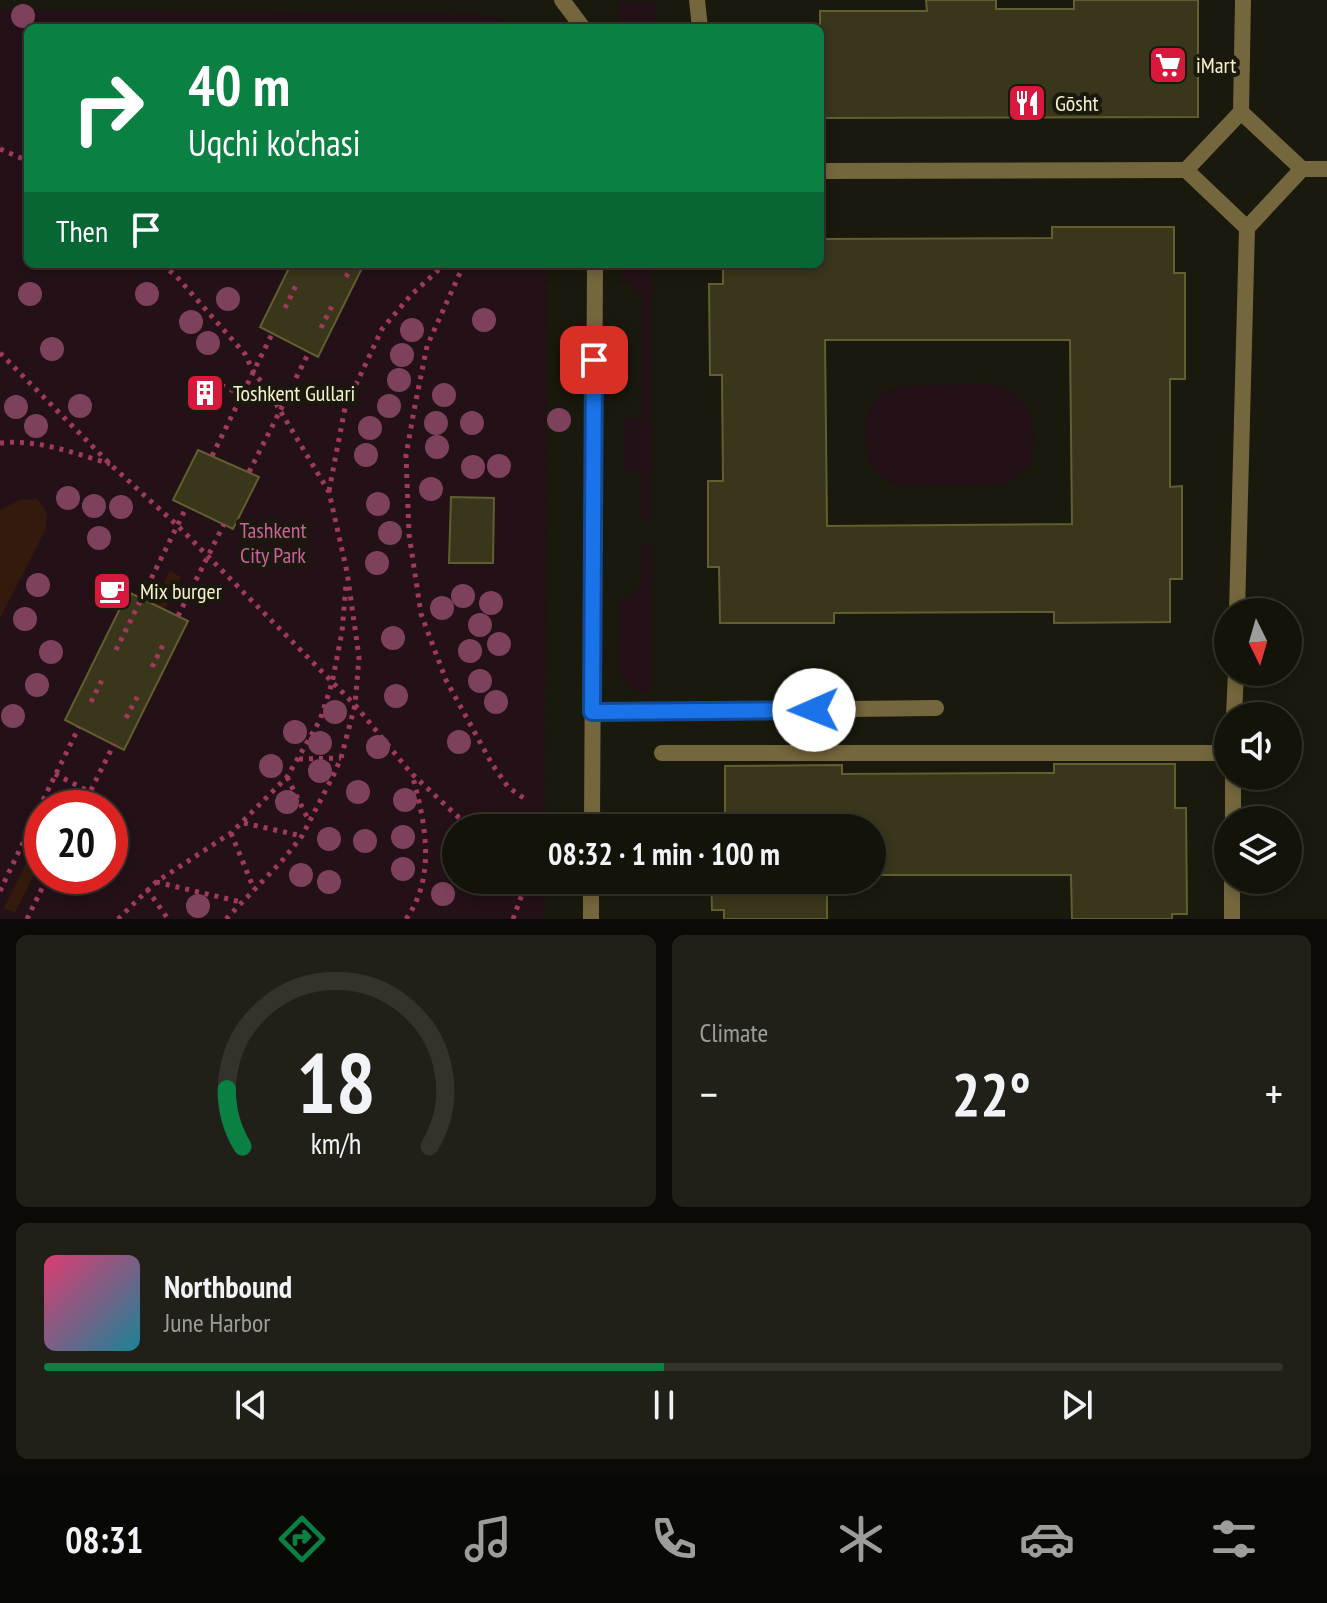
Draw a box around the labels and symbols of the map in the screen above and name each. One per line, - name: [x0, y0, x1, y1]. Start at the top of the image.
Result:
- supermarket icon: iMart: [1147, 44, 1189, 86]
- place label: iMart: [1196, 51, 1236, 79]
- restaurant icon: Gōsht: [1006, 82, 1048, 124]
- place label: Gōsht: [1055, 89, 1099, 117]
- pin: [560, 326, 628, 394]
- building icon: Toshkent Gullari: [184, 372, 226, 414]
- place label: Toshkent Gullari: [233, 379, 355, 407]
- park label: Tashkent City Park: [240, 516, 307, 569]
- cafe icon: Mix burger: [91, 570, 133, 612]
- place label: Mix burger: [140, 577, 222, 605]
- north arrow: [1214, 598, 1302, 686]
- position arrow: [772, 668, 856, 752]
- speed limit sign: 20: [24, 790, 128, 894]

